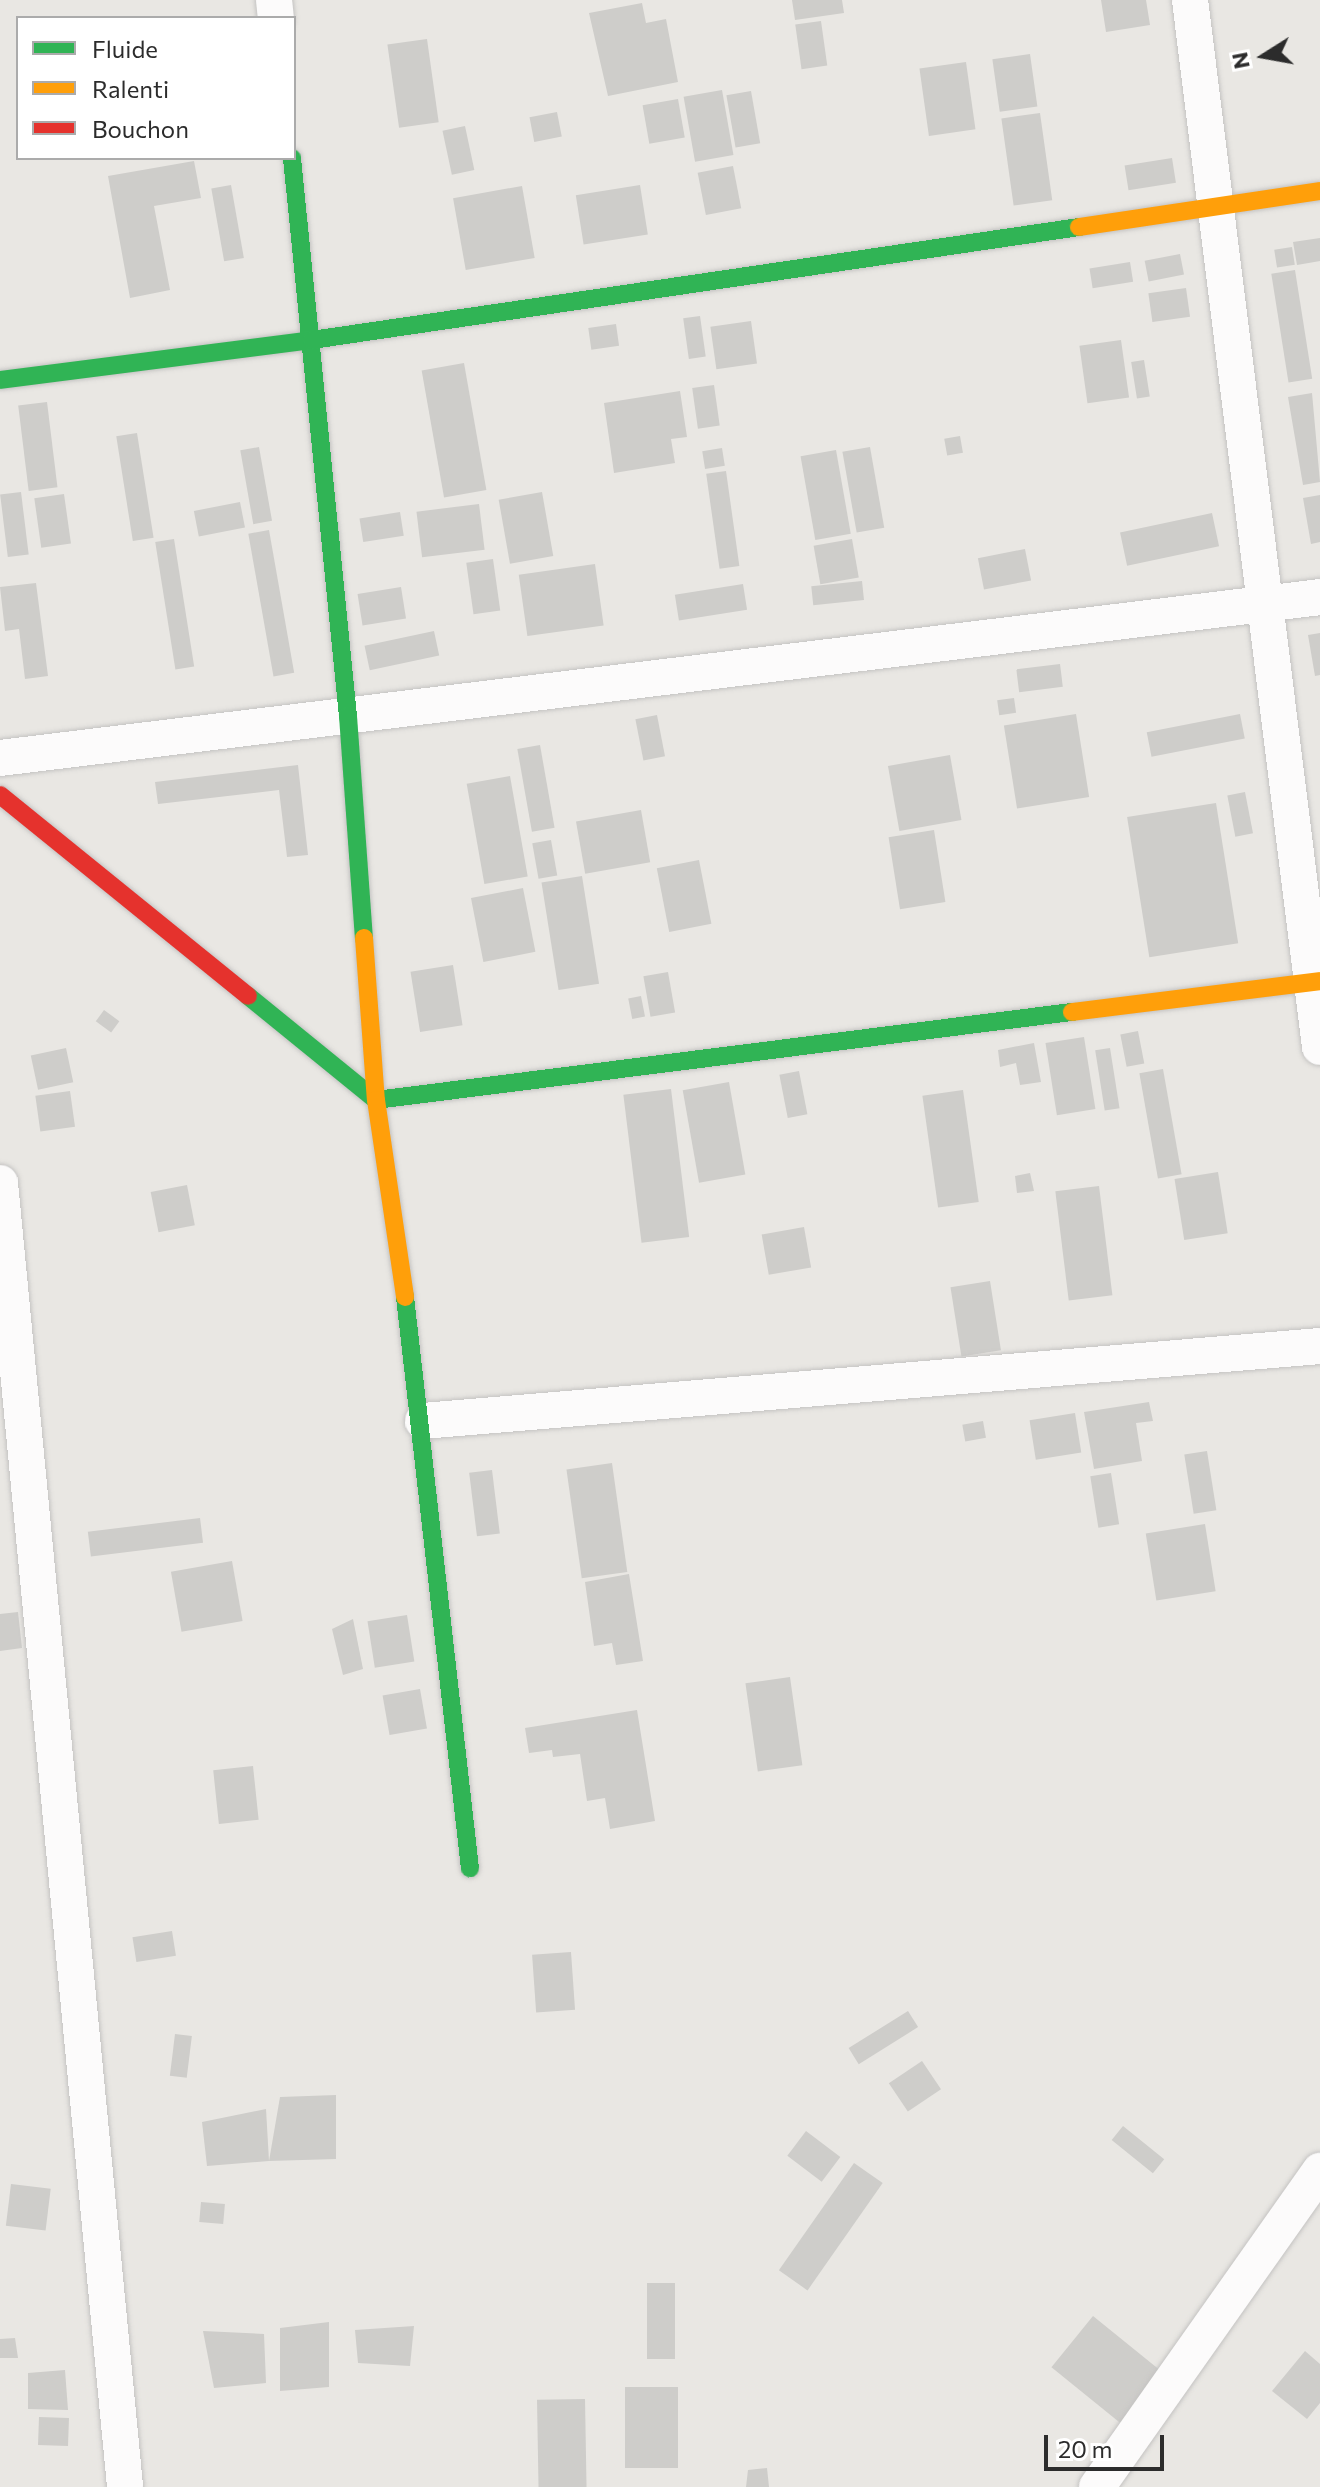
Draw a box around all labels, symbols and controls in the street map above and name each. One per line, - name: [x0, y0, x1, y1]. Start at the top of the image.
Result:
- legend: [16, 16, 296, 160]
- north arrow: [1224, 16, 1304, 96]
- text: Fluide: [92, 34, 158, 63]
- text: N: [1225, 50, 1255, 71]
- text: Ralenti: [92, 74, 169, 103]
- text: Bouchon: [92, 114, 189, 143]
- scale bar: [1048, 2419, 1168, 2469]
- text: 20 m: [1058, 2434, 1112, 2463]

